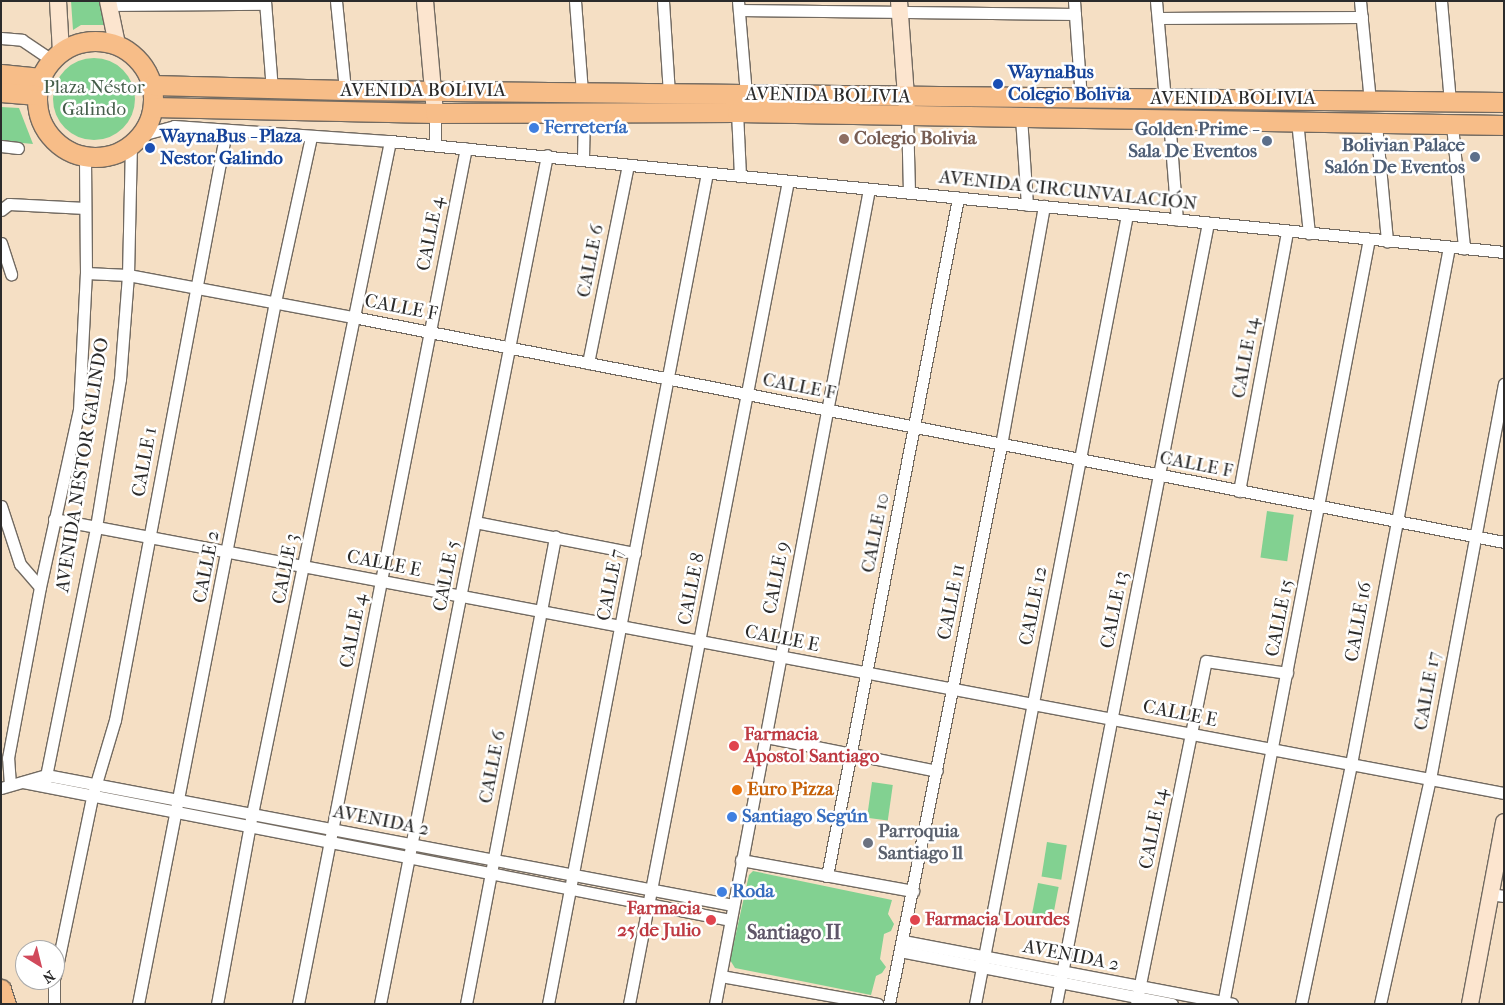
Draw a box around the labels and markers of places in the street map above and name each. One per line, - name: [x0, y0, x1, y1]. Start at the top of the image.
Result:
- place label: WaynaBus Colegio Bolivia: [1008, 62, 1131, 106]
- marker: WaynaBus Colegio Bolivia: [992, 78, 1004, 90]
- place label: Ferretería: [544, 117, 628, 139]
- place label: Golden Prime - Sala De Eventos: [1128, 119, 1257, 163]
- marker: Ferretería: [528, 122, 540, 134]
- place label: WaynaBus - Plaza Nestor Galindo: [160, 126, 302, 170]
- place label: Colegio Bolivia: [854, 128, 977, 150]
- marker: Colegio Bolivia: [838, 133, 850, 145]
- marker: Golden Prime - Sala De Eventos: [1261, 135, 1273, 147]
- place label: Bolivian Palace Salón De Eventos: [1325, 135, 1465, 179]
- marker: WaynaBus - Plaza Nestor Galindo: [144, 142, 156, 154]
- marker: Bolivian Palace Salón De Eventos: [1469, 151, 1481, 163]
- place label: Farmacia Apostol Santiago: [744, 724, 879, 768]
- marker: Farmacia Apostol Santiago: [728, 740, 740, 752]
- place label: Euro Pizza: [747, 779, 834, 801]
- marker: Euro Pizza: [731, 784, 743, 796]
- place label: Santiago Según: [742, 806, 868, 828]
- marker: Santiago Según: [726, 811, 738, 823]
- place label: Parroquia Santiago ll: [878, 821, 963, 865]
- marker: Parroquia Santiago ll: [862, 837, 874, 849]
- place label: Roda: [732, 881, 774, 903]
- marker: Roda: [716, 886, 728, 898]
- place label: Farmacia 25 de Julio: [617, 898, 701, 942]
- place label: Farmacia Lourdes: [925, 909, 1070, 931]
- marker: Farmacia 25 de Julio: [705, 914, 717, 926]
- marker: Farmacia Lourdes: [909, 914, 921, 926]

